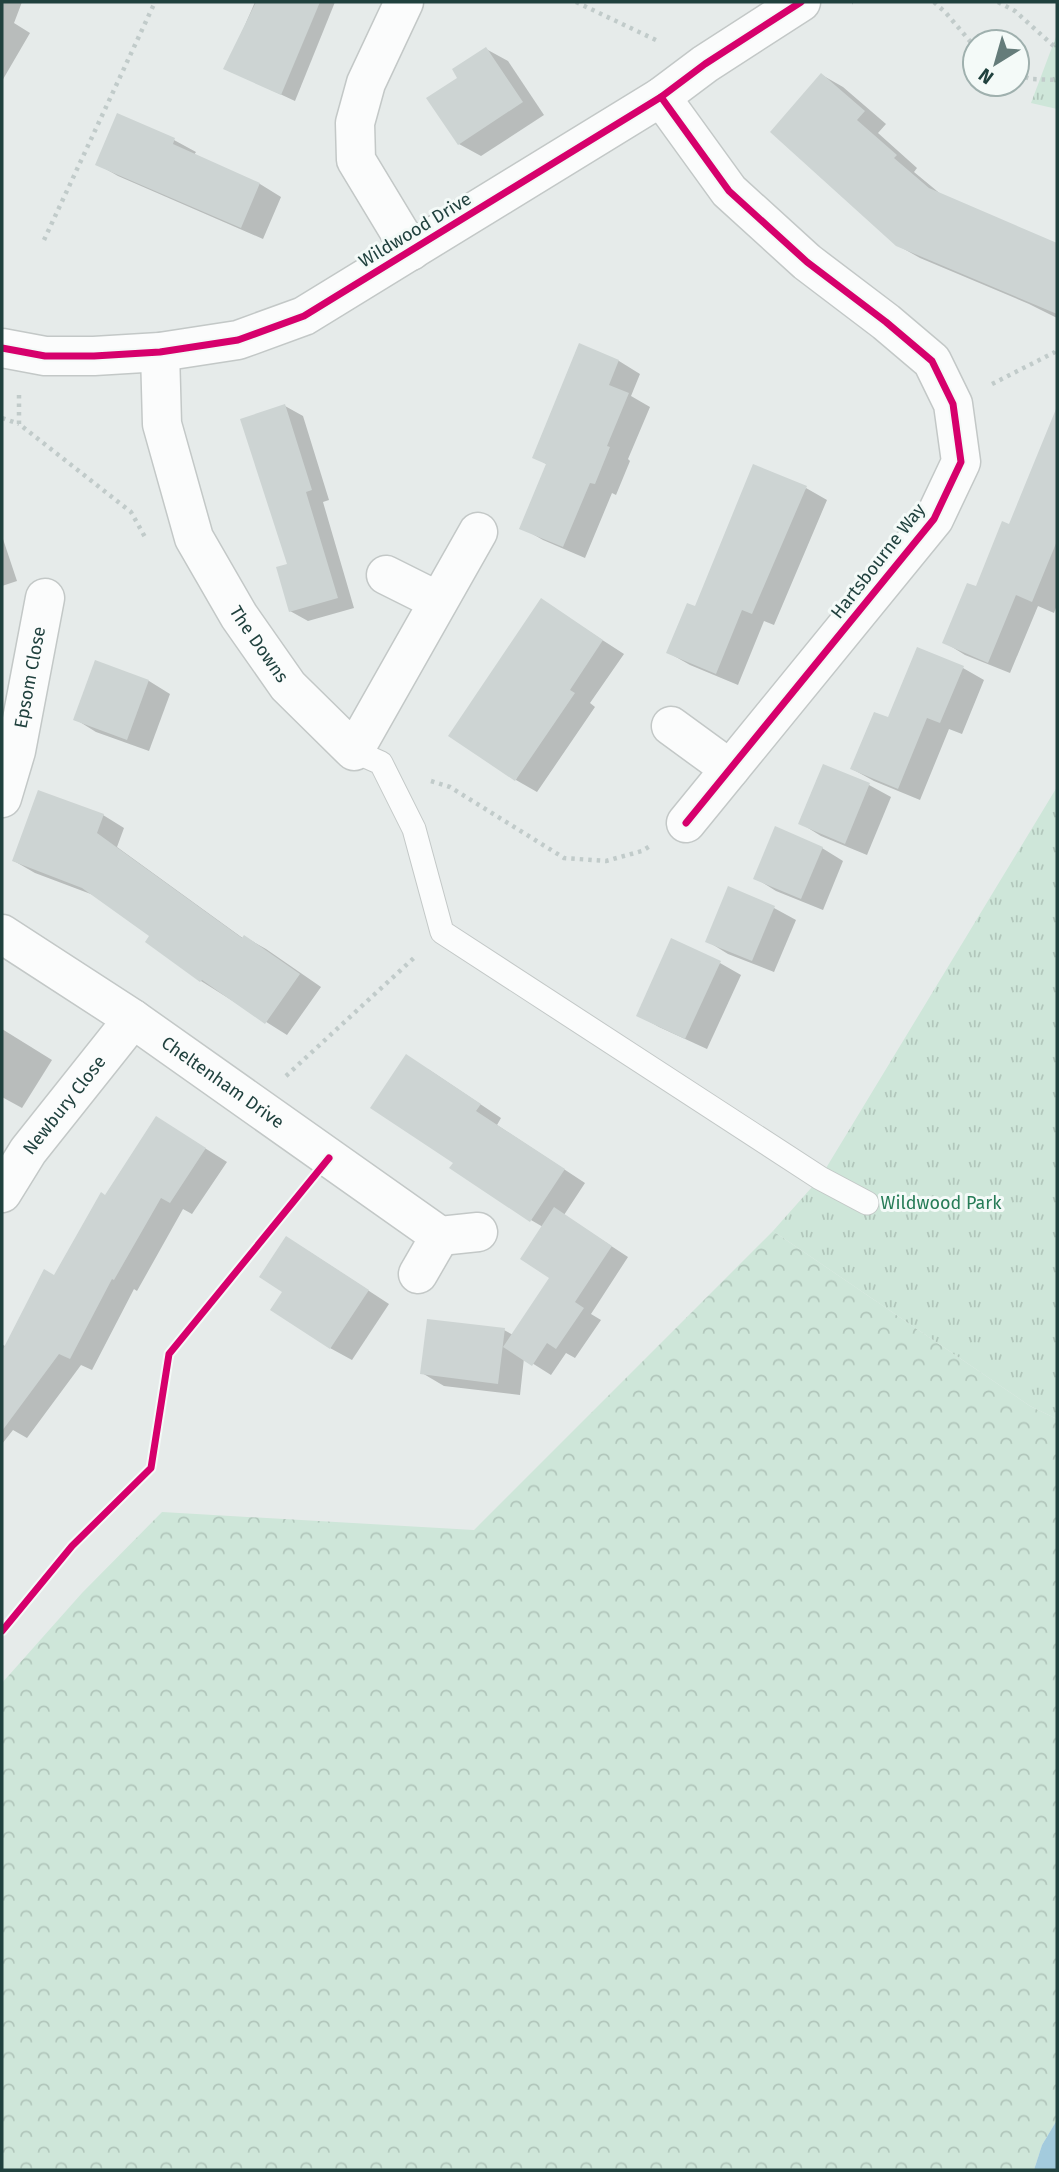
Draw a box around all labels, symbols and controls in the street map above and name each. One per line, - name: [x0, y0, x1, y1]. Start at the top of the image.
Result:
- north arrow: [961, 28, 1031, 98]
- text: N: [974, 63, 998, 89]
- street label: Wildwood Drive: [355, 188, 475, 272]
- street label: Hartsbourne Way: [826, 499, 930, 623]
- street label: The Downs: [225, 602, 293, 687]
- street label: Epsom Close: [10, 625, 50, 730]
- street label: Cheltenham Drive: [157, 1032, 288, 1133]
- street label: Newbury Close: [18, 1051, 111, 1159]
- park label: Wildwood Park: [881, 1192, 1002, 1214]

